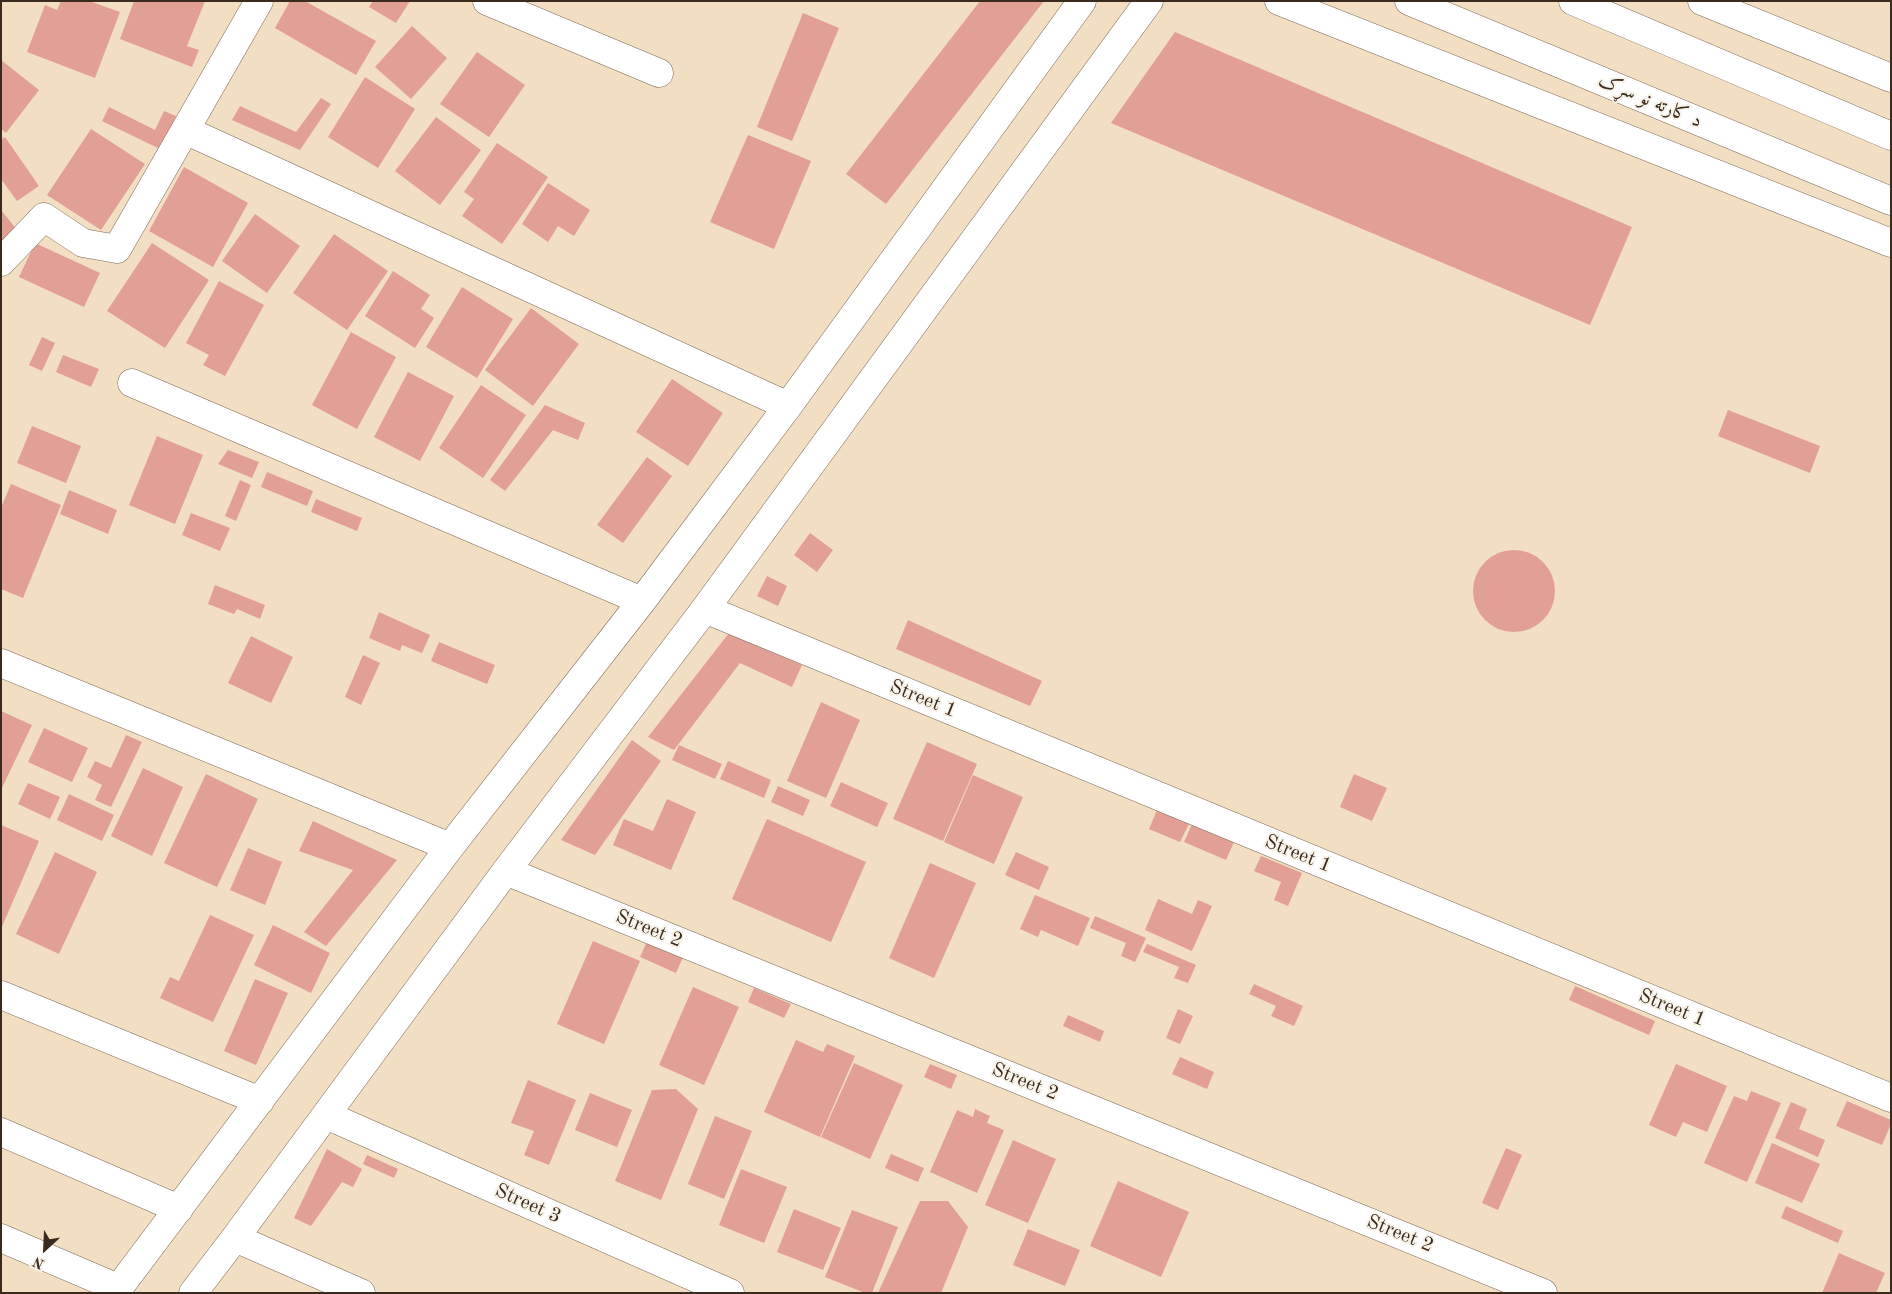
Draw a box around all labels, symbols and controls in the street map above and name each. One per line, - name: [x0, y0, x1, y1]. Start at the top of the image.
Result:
- street label: د کارته نو سړک: [1594, 68, 1706, 134]
- street label: Street 1: [886, 675, 960, 723]
- street label: Street 1: [1261, 830, 1335, 878]
- street label: Street 2: [612, 905, 686, 953]
- street label: Street 1: [1635, 984, 1709, 1032]
- street label: Street 2: [988, 1058, 1062, 1106]
- street label: Street 3: [491, 1179, 565, 1229]
- street label: Street 2: [1363, 1210, 1437, 1258]
- north arrow: [20, 1224, 70, 1274]
- text: N: [31, 1254, 46, 1271]

